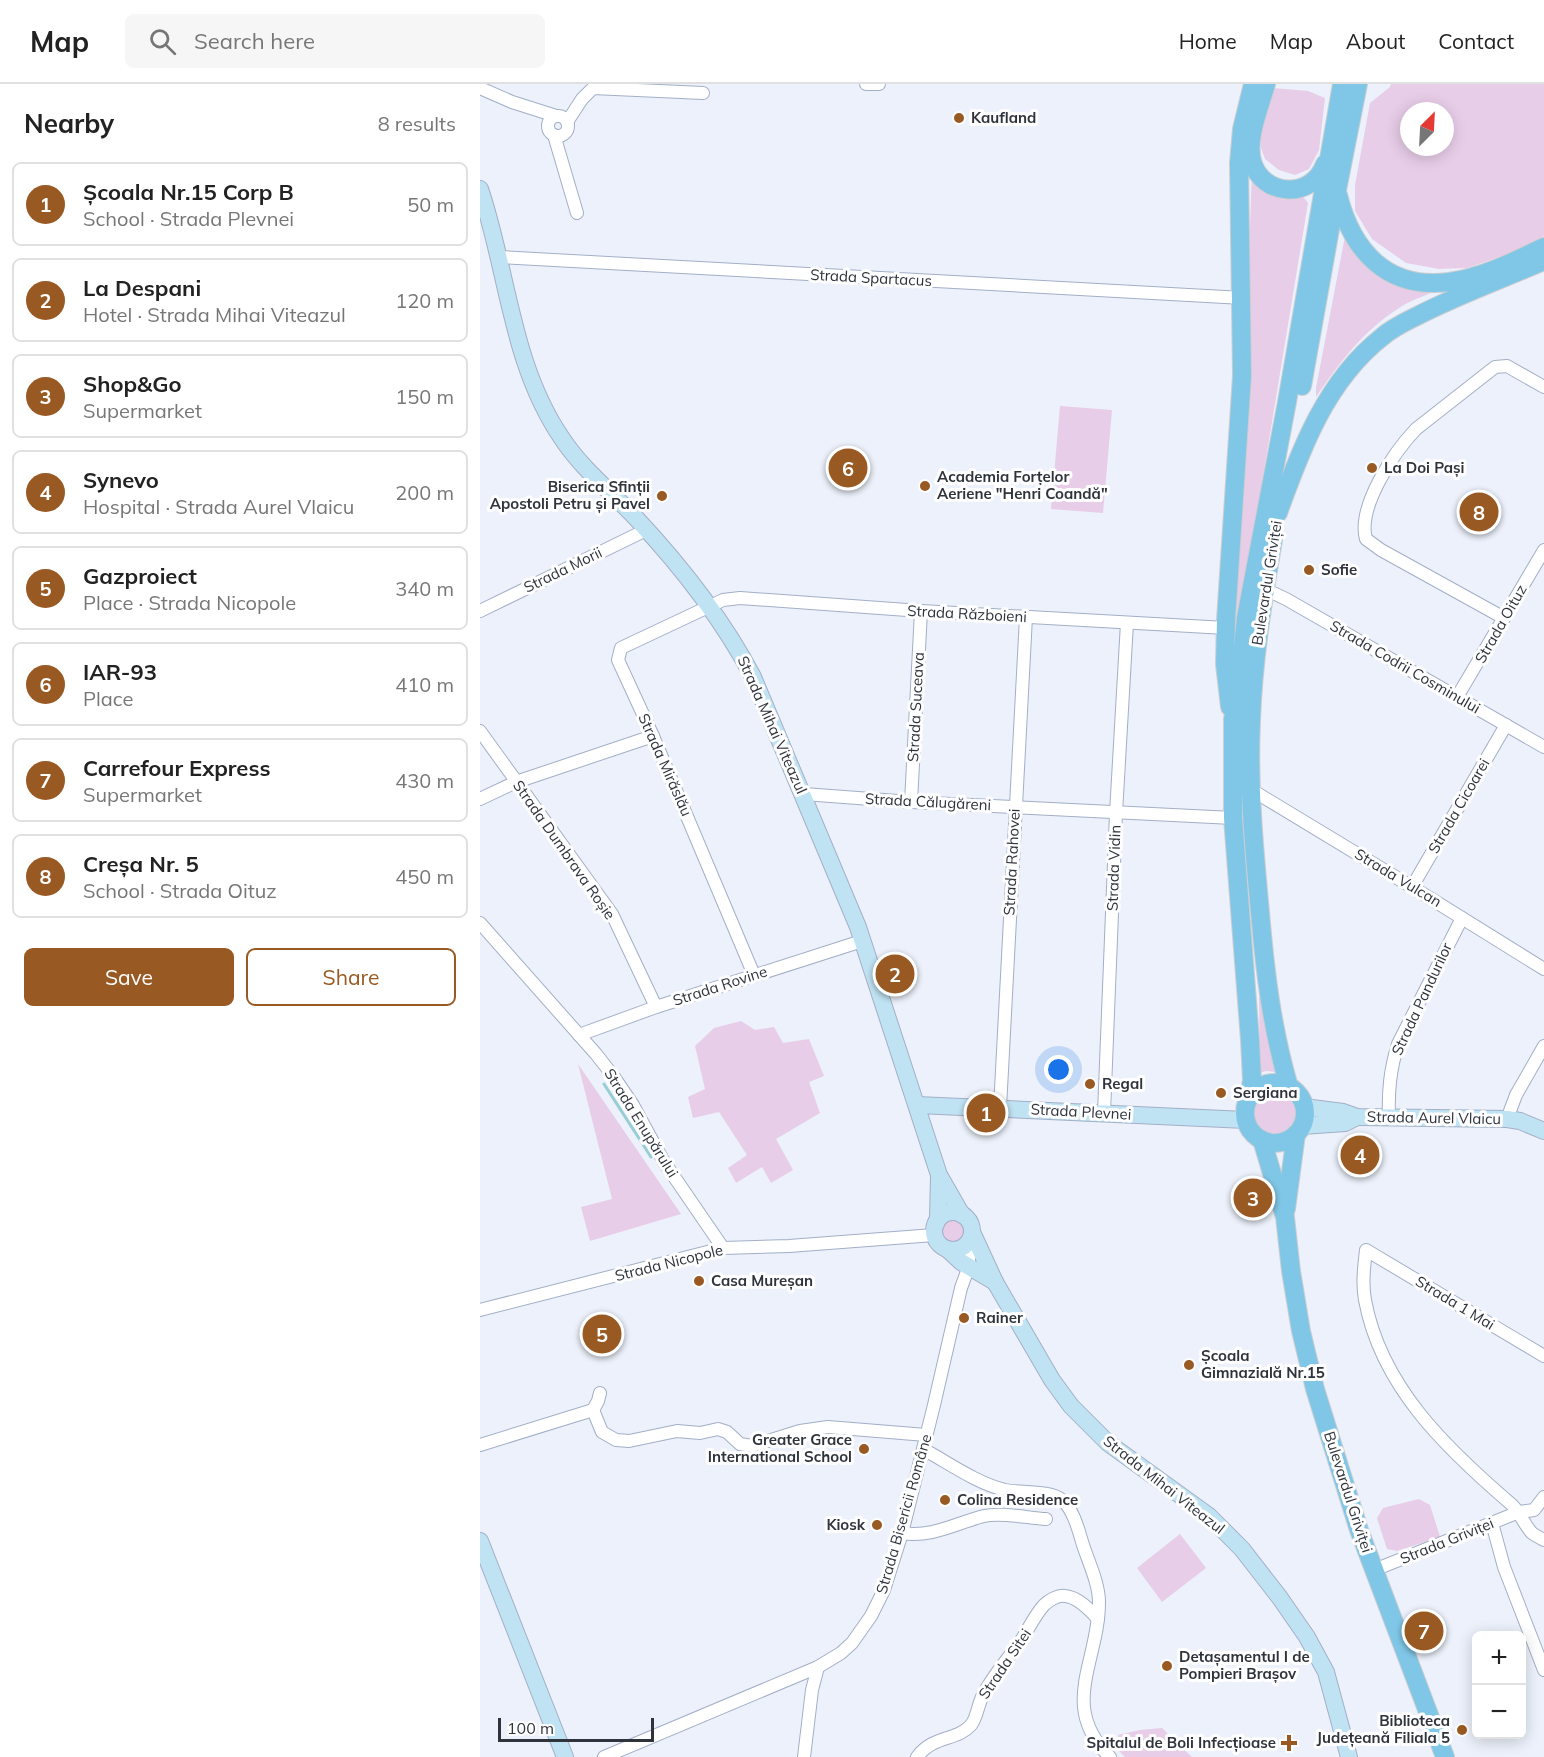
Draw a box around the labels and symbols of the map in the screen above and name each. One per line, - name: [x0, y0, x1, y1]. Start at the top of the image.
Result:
- north arrow: [1400, 102, 1454, 156]
- place label: Kaufland: [971, 108, 1036, 127]
- marker: Kaufland: [952, 111, 966, 125]
- street label: Strada Spartacus: [810, 265, 932, 290]
- pin: 6: [828, 446, 868, 490]
- place label: La Doi Pași: [1384, 458, 1465, 478]
- marker: La Doi Pași: [1365, 461, 1379, 475]
- place label: Academia Forțelor Aeriene "Henri Coandă": [937, 467, 1108, 503]
- place label: Biserica Sfinții Apostoli Petru și Pavel: [490, 477, 650, 514]
- marker: Academia Forțelor Aeriene "Henri Coandă": [918, 479, 932, 493]
- marker: Biserica Sfinții Apostoli Petru și Pavel: [655, 489, 669, 503]
- pin: 8: [1460, 490, 1498, 534]
- street label: Bulevardul Griviței: [1247, 519, 1286, 647]
- street label: Strada Morii: [520, 542, 605, 597]
- place label: Sofie: [1321, 560, 1357, 579]
- marker: Sofie: [1302, 563, 1316, 577]
- street label: Strada Oituz: [1470, 581, 1531, 666]
- street label: Strada Războieni: [907, 601, 1027, 626]
- street label: Strada Codrii Cosminului: [1327, 616, 1484, 717]
- street label: Strada Suceava: [903, 652, 928, 762]
- street label: Strada Mihai Viteazul: [733, 653, 811, 797]
- street label: Strada Mirăslău: [634, 711, 697, 819]
- street label: Strada Cicoarei: [1424, 755, 1493, 857]
- street label: Strada Dumbrava Roșie: [509, 776, 620, 923]
- street label: Strada Călugăreni: [864, 789, 992, 814]
- street label: Strada Rahovei: [999, 808, 1024, 916]
- street label: Strada Vidin: [1103, 825, 1124, 911]
- street label: Strada Vulcan: [1351, 844, 1445, 911]
- street label: Strada Pandurilor: [1387, 939, 1456, 1058]
- pin: 2: [876, 952, 914, 996]
- street label: Strada Rovine: [670, 961, 769, 1010]
- your location: [1044, 1055, 1073, 1084]
- street label: Strada Enupărului: [600, 1065, 683, 1181]
- place label: Regal: [1102, 1074, 1143, 1093]
- marker: Regal: [1083, 1077, 1097, 1091]
- place label: Sergiana: [1233, 1083, 1298, 1102]
- marker: Sergiana: [1214, 1086, 1228, 1100]
- pin: 1: [966, 1090, 1006, 1136]
- street label: Strada Plevnei: [1030, 1099, 1132, 1124]
- street label: Strada Aurel Vlaicu: [1367, 1107, 1501, 1128]
- pin: 4: [1340, 1132, 1380, 1178]
- pin: 3: [1234, 1176, 1272, 1220]
- street label: Strada Nicopole: [613, 1240, 725, 1285]
- place label: Casa Mureșan: [711, 1271, 813, 1291]
- street label: Strada 1 Mai: [1412, 1271, 1498, 1334]
- marker: Casa Mureșan: [692, 1274, 706, 1288]
- place label: Rainer: [976, 1308, 1023, 1327]
- marker: Rainer: [957, 1311, 971, 1325]
- pin: 5: [582, 1312, 622, 1356]
- place label: Școala Gimnazială Nr.15: [1201, 1346, 1325, 1382]
- marker: Școala Gimnazială Nr.15: [1182, 1358, 1196, 1372]
- street label: Bulevardul Griviței: [1320, 1429, 1377, 1555]
- place label: Greater Grace International School: [708, 1430, 852, 1466]
- street label: Strada Mihai Viteazul: [1100, 1431, 1229, 1538]
- street label: Strada Bisericii Române: [872, 1432, 935, 1596]
- marker: Greater Grace International School: [857, 1442, 871, 1456]
- place label: Colina Residence: [957, 1490, 1078, 1509]
- marker: Colina Residence: [938, 1493, 952, 1507]
- street label: Strada Griviței: [1397, 1513, 1496, 1568]
- place label: Kiosk: [826, 1515, 866, 1534]
- marker: Kiosk: [870, 1518, 884, 1532]
- pin: 7: [1404, 1608, 1444, 1654]
- street label: Strada Sitei: [974, 1625, 1035, 1702]
- place label: Detașamentul I de Pompieri Brașov: [1179, 1647, 1310, 1684]
- marker: Detașamentul I de Pompieri Brașov: [1160, 1659, 1174, 1673]
- place label: Biblioteca Județeană Filiala 5: [1317, 1711, 1450, 1748]
- scale bar: [498, 1715, 654, 1742]
- marker: Biblioteca Județeană Filiala 5: [1455, 1723, 1469, 1737]
- place label: Spitalul de Boli Infecțioase: [1086, 1733, 1276, 1753]
- marker: Spitalul de Boli Infecțioase: [1280, 1734, 1298, 1752]

